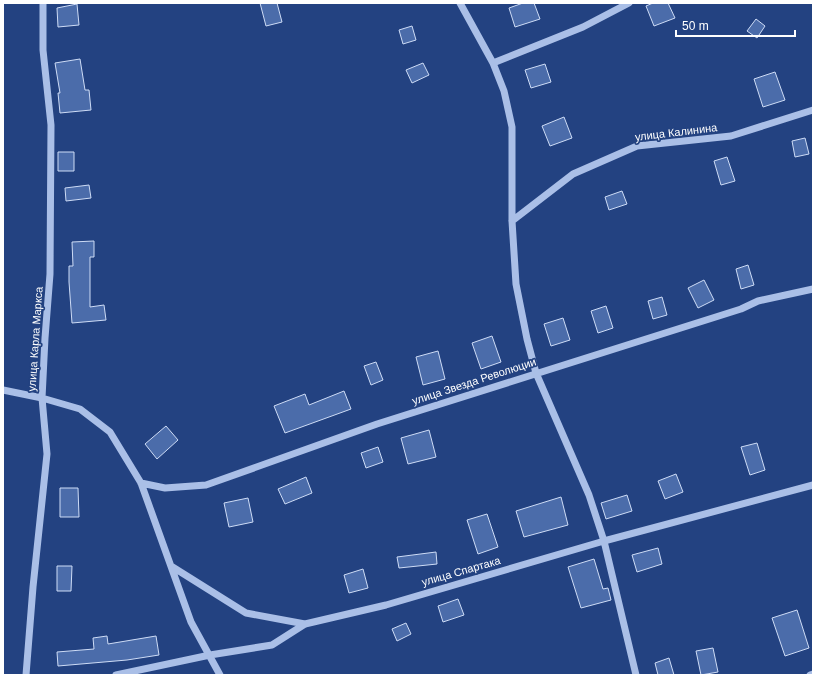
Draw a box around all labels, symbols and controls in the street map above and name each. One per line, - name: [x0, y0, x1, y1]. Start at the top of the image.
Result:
- scale bar: [676, 12, 795, 38]
- text: 50 m: [682, 19, 709, 33]
- street label: улица Калинина: [634, 121, 719, 143]
- street label: улица Карла Маркса: [25, 285, 45, 392]
- street label: улица Звезда Революции: [410, 355, 538, 407]
- street label: улица Спартака: [420, 554, 503, 588]

